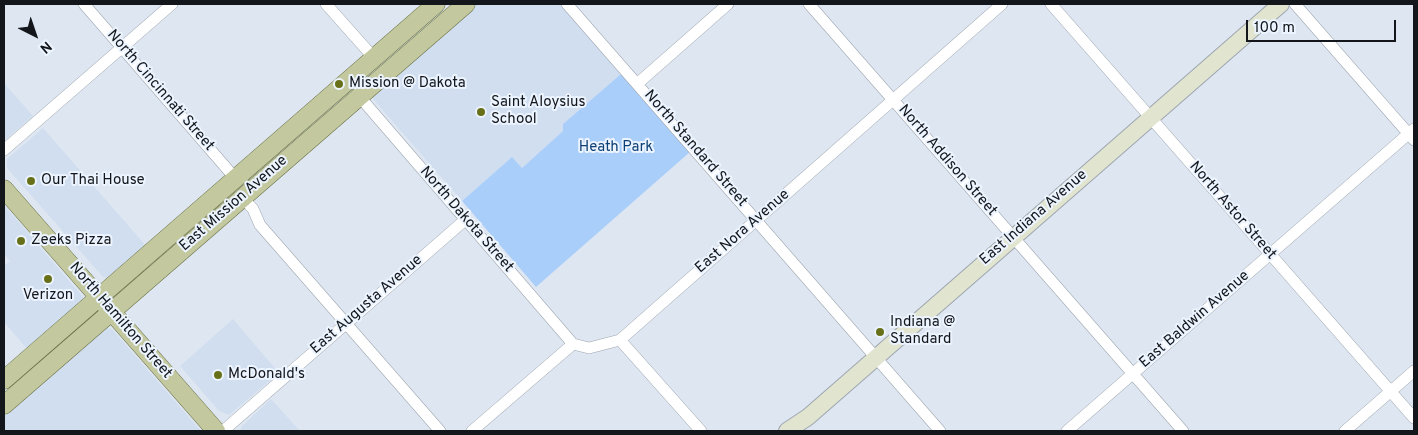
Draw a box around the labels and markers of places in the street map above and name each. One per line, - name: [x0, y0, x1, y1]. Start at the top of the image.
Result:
- place label: Mission @ Dakota: [349, 75, 466, 93]
- marker: Mission @ Dakota: [333, 78, 345, 90]
- place label: Saint Aloysius School: [491, 94, 585, 129]
- marker: Saint Aloysius School: [475, 106, 487, 118]
- place label: Our Thai House: [41, 172, 145, 190]
- marker: Our Thai House: [25, 175, 37, 187]
- place label: Zeeks Pizza: [31, 232, 111, 250]
- marker: Zeeks Pizza: [15, 235, 27, 247]
- marker: Verizon: [42, 273, 54, 285]
- place label: Verizon: [23, 287, 73, 305]
- place label: Indiana @ Standard: [890, 314, 955, 349]
- marker: Indiana @ Standard: [874, 326, 886, 338]
- place label: McDonald's: [228, 366, 305, 384]
- marker: McDonald's: [212, 369, 224, 381]

